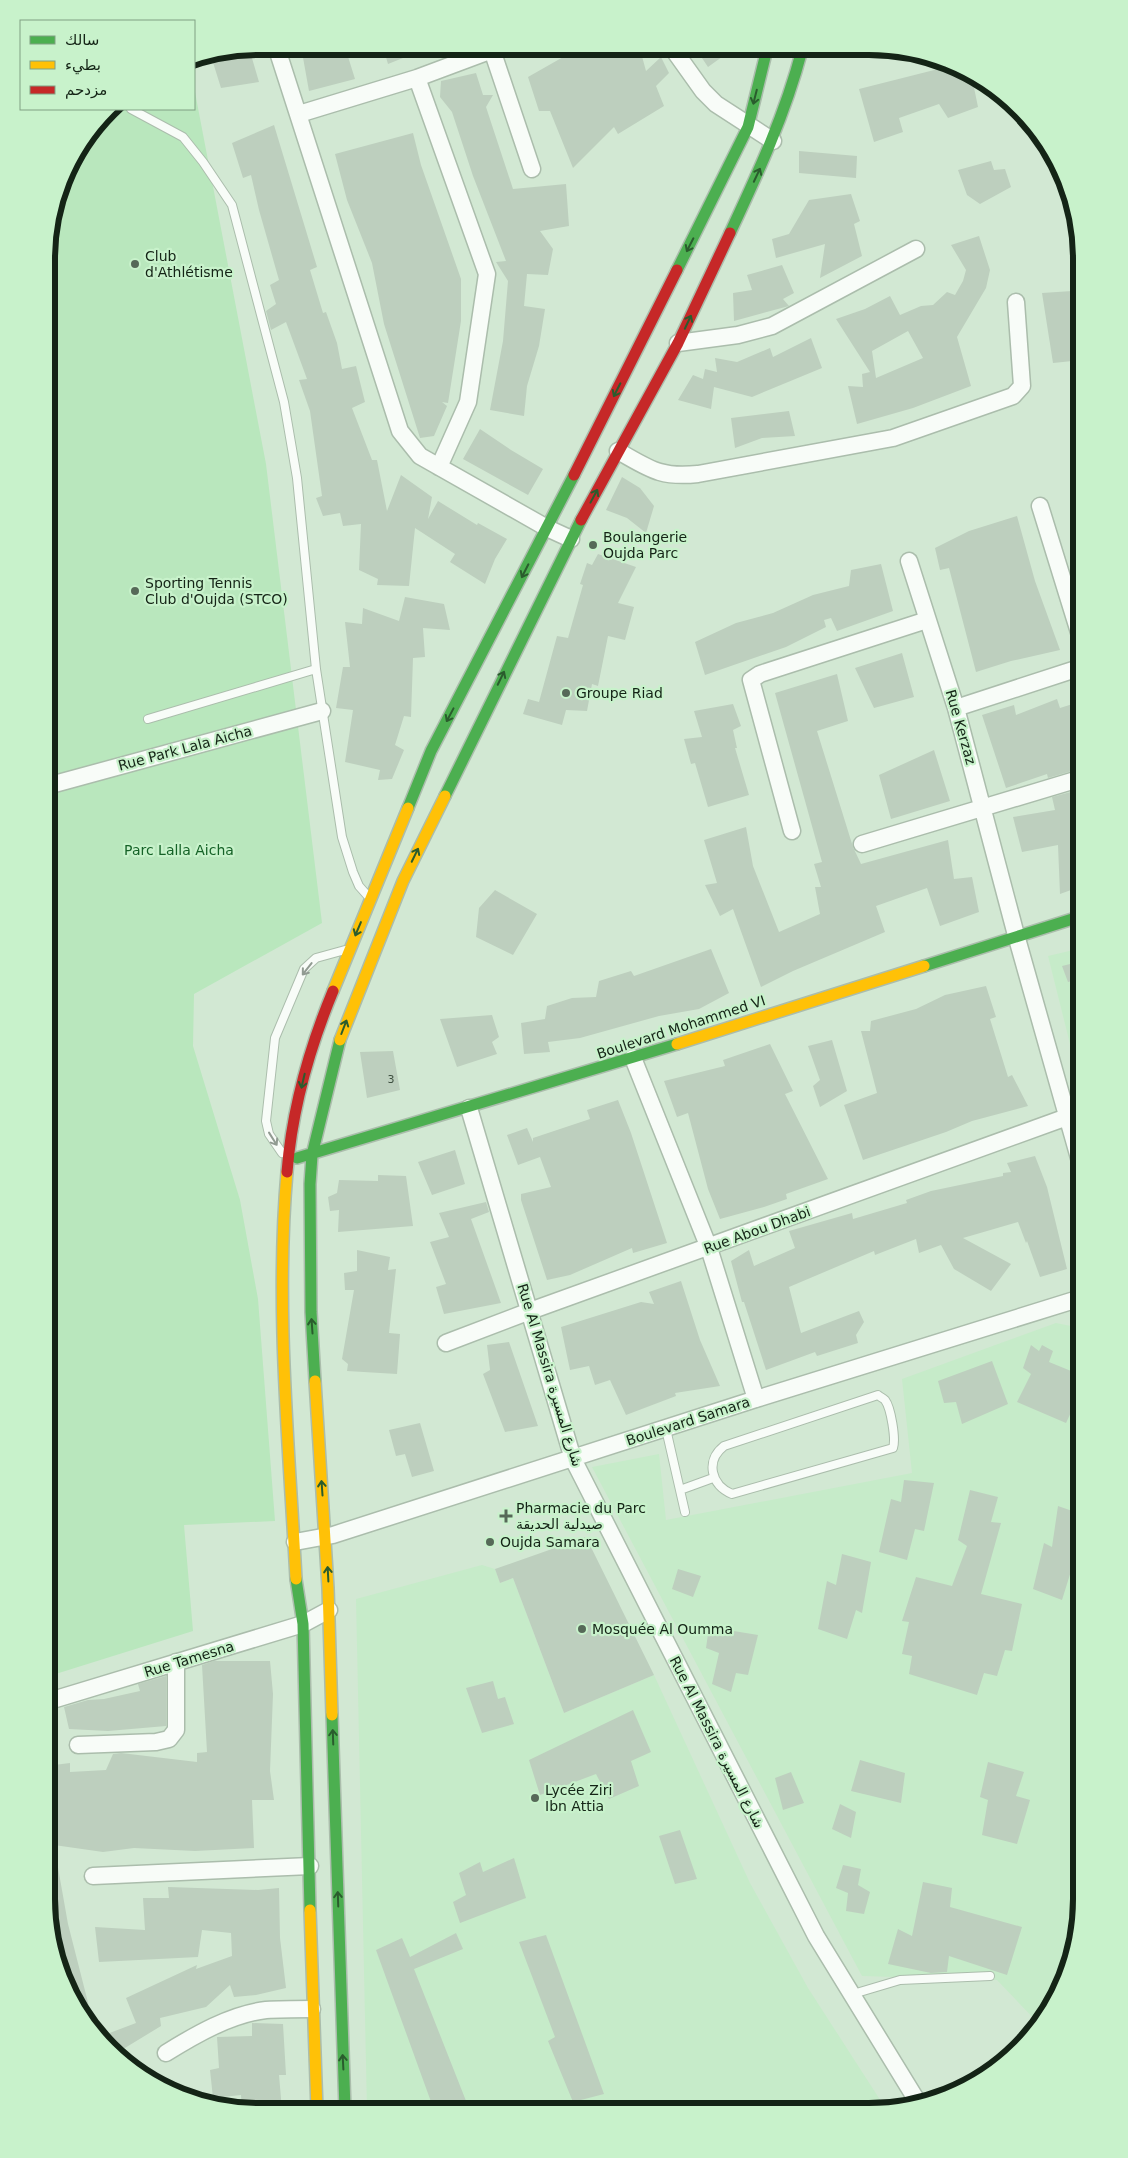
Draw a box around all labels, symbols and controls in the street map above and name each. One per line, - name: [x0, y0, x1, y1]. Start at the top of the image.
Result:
- legend: [20, 20, 195, 110]
- text: سالك: [65, 31, 99, 49]
- text: بطيء: [65, 56, 101, 75]
- text: مزدحم: [65, 81, 107, 99]
- one-way arrow: [750, 88, 759, 104]
- one-way arrow: [753, 168, 762, 183]
- one-way arrow: [685, 237, 694, 252]
- place label: Club d'Athlétisme: [145, 248, 233, 280]
- marker: Club d'Athlétisme: [129, 258, 141, 270]
- one-way arrow: [683, 315, 693, 330]
- one-way arrow: [612, 382, 621, 397]
- one-way arrow: [590, 489, 599, 504]
- place label: Boulangerie Oujda Parc: [603, 529, 687, 561]
- marker: Boulangerie Oujda Parc: [587, 539, 599, 551]
- one-way arrow: [520, 564, 530, 579]
- place label: Sporting Tennis Club d'Oujda (STCO): [145, 575, 288, 607]
- marker: Sporting Tennis Club d'Oujda (STCO): [129, 585, 141, 597]
- one-way arrow: [497, 671, 506, 686]
- place label: Groupe Riad: [576, 685, 663, 701]
- marker: Groupe Riad: [560, 687, 572, 699]
- street label: Rue Kerzaz: [943, 688, 979, 766]
- one-way arrow: [444, 708, 454, 722]
- street label: Rue Park Lala Aicha: [116, 722, 254, 774]
- park label: Parc Lalla Aicha: [124, 842, 234, 858]
- one-way arrow: [411, 848, 420, 863]
- one-way arrow: [352, 921, 362, 936]
- one-way arrow: [301, 962, 312, 975]
- street label: Boulevard Mohammed VI: [595, 992, 767, 1062]
- one-way arrow: [340, 1020, 349, 1036]
- one-way arrow: [297, 1073, 307, 1089]
- house number: 3: [388, 1073, 395, 1086]
- one-way arrow: [268, 1132, 278, 1146]
- street label: Rue Abou Dhabi: [701, 1203, 813, 1257]
- street label: Rue Al Massira شارع المسيرة: [514, 1282, 585, 1469]
- one-way arrow: [307, 1318, 317, 1334]
- street label: Boulevard Samara: [624, 1393, 752, 1449]
- one-way arrow: [318, 1480, 327, 1496]
- place label: Pharmacie du Parc صيدلية الحديقة: [516, 1500, 646, 1532]
- marker: Pharmacie du Parc صيدلية الحديقة: [500, 1510, 512, 1522]
- place label: Oujda Samara: [500, 1534, 600, 1550]
- marker: Oujda Samara: [484, 1536, 496, 1548]
- one-way arrow: [323, 1567, 332, 1583]
- place label: Mosquée Al Oumma: [592, 1621, 733, 1637]
- marker: Mosquée Al Oumma: [576, 1623, 588, 1635]
- street label: Rue Tamesna: [142, 1638, 236, 1680]
- street label: Rue Al Massira شارع المسيرة: [666, 1654, 767, 1831]
- one-way arrow: [328, 1729, 338, 1745]
- place label: Lycée Ziri Ibn Attia: [545, 1782, 612, 1814]
- marker: Lycée Ziri Ibn Attia: [529, 1792, 541, 1804]
- one-way arrow: [333, 1891, 342, 1907]
- one-way arrow: [339, 2054, 348, 2070]

